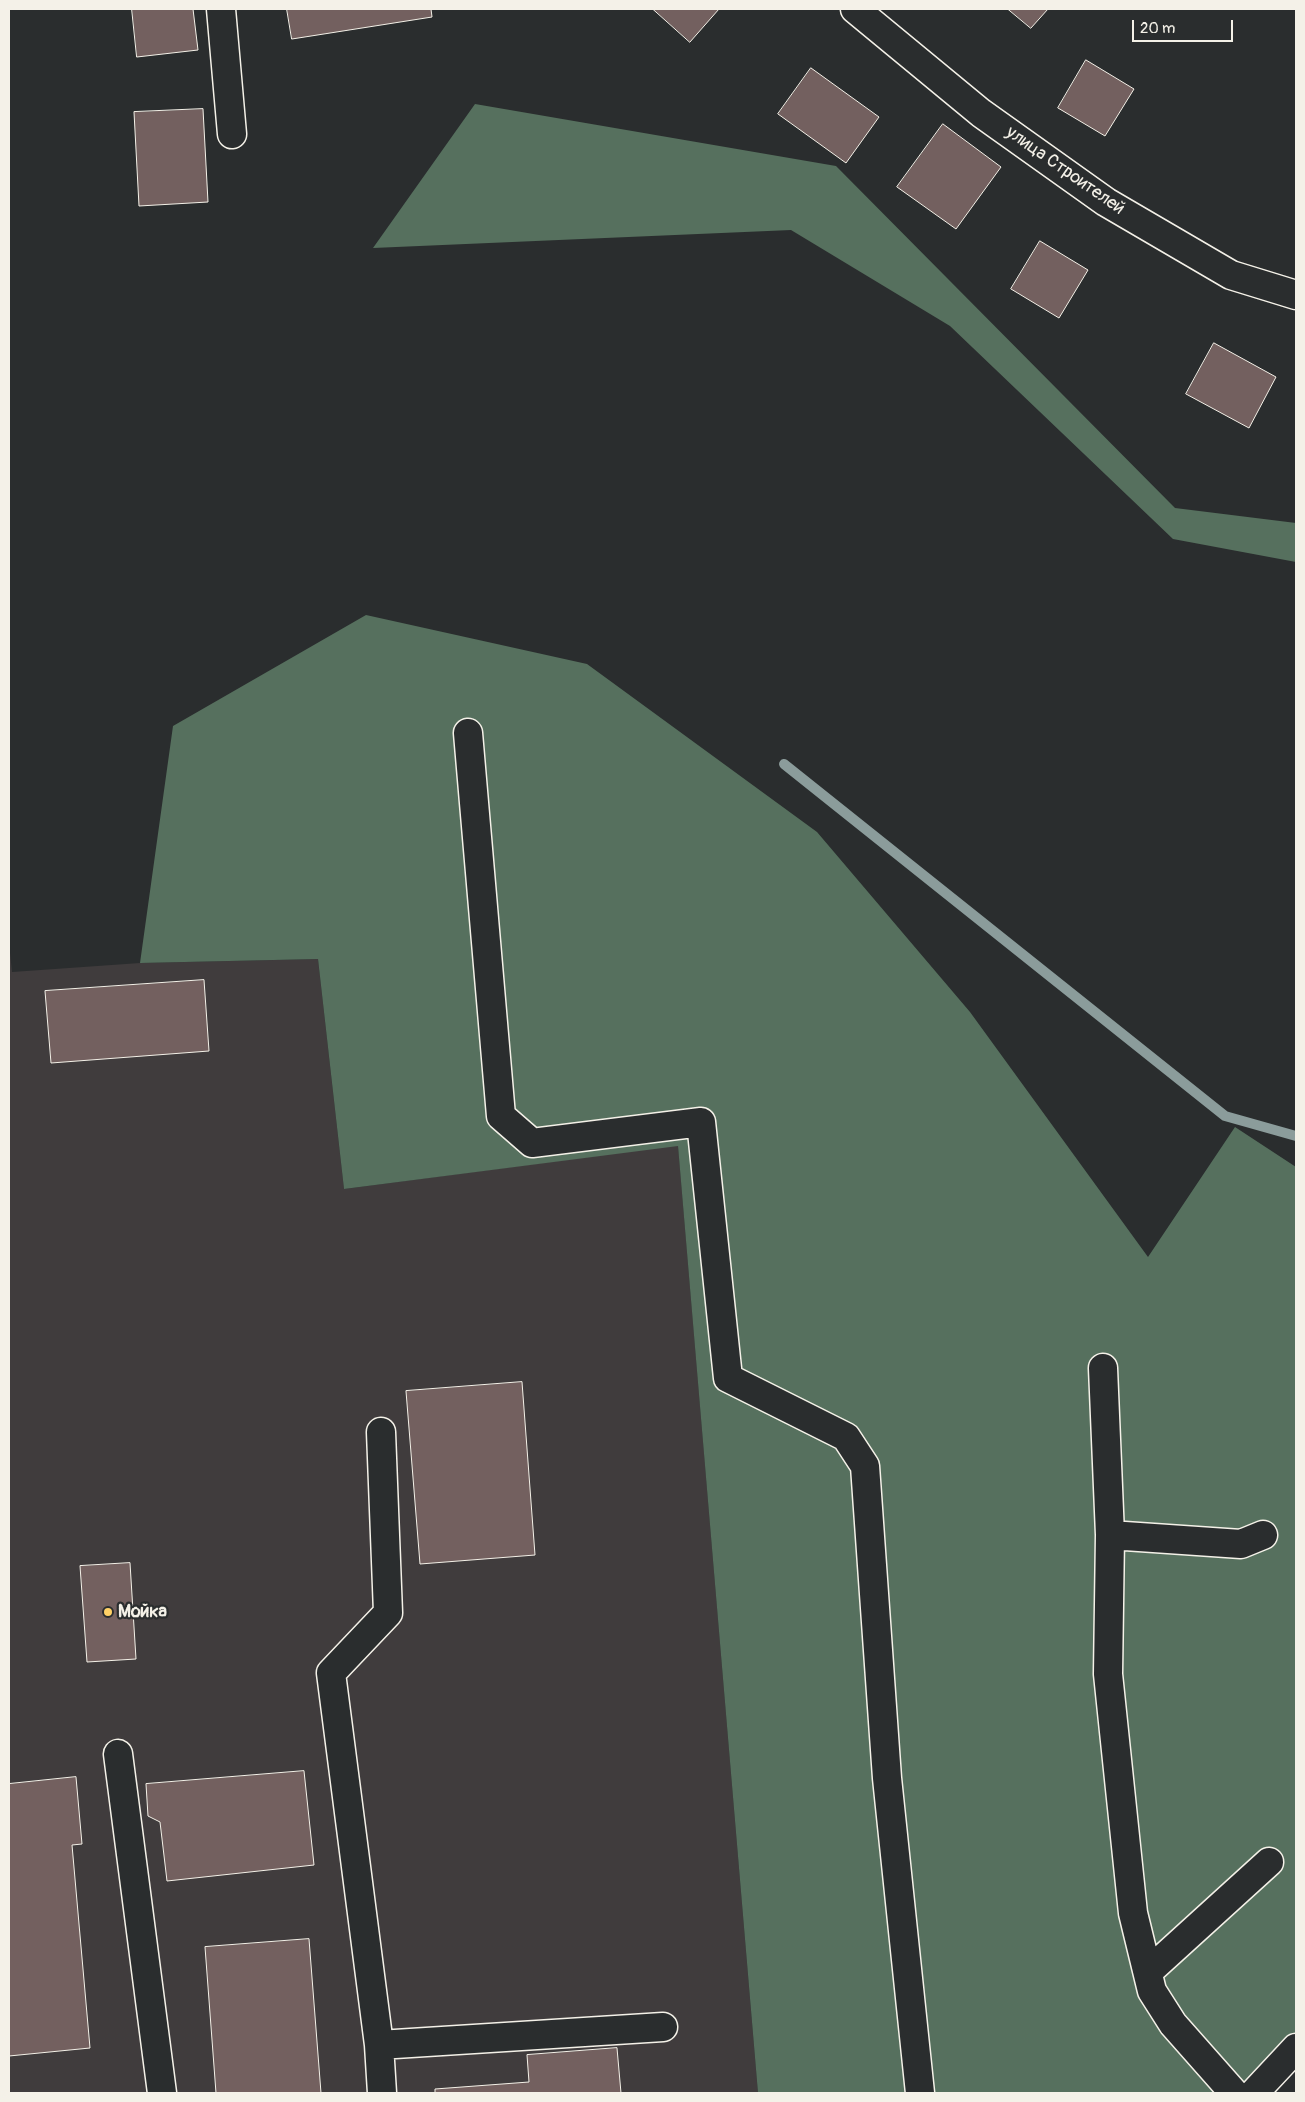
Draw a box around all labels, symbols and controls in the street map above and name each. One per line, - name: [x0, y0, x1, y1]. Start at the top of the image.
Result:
- scale bar: [1135, 10, 1236, 42]
- text: 20 m: [1140, 19, 1175, 38]
- street label: улица Строителей: [1002, 122, 1128, 220]
- place label: Мойка: [118, 1601, 167, 1623]
- marker: Мойка: [102, 1606, 114, 1618]

